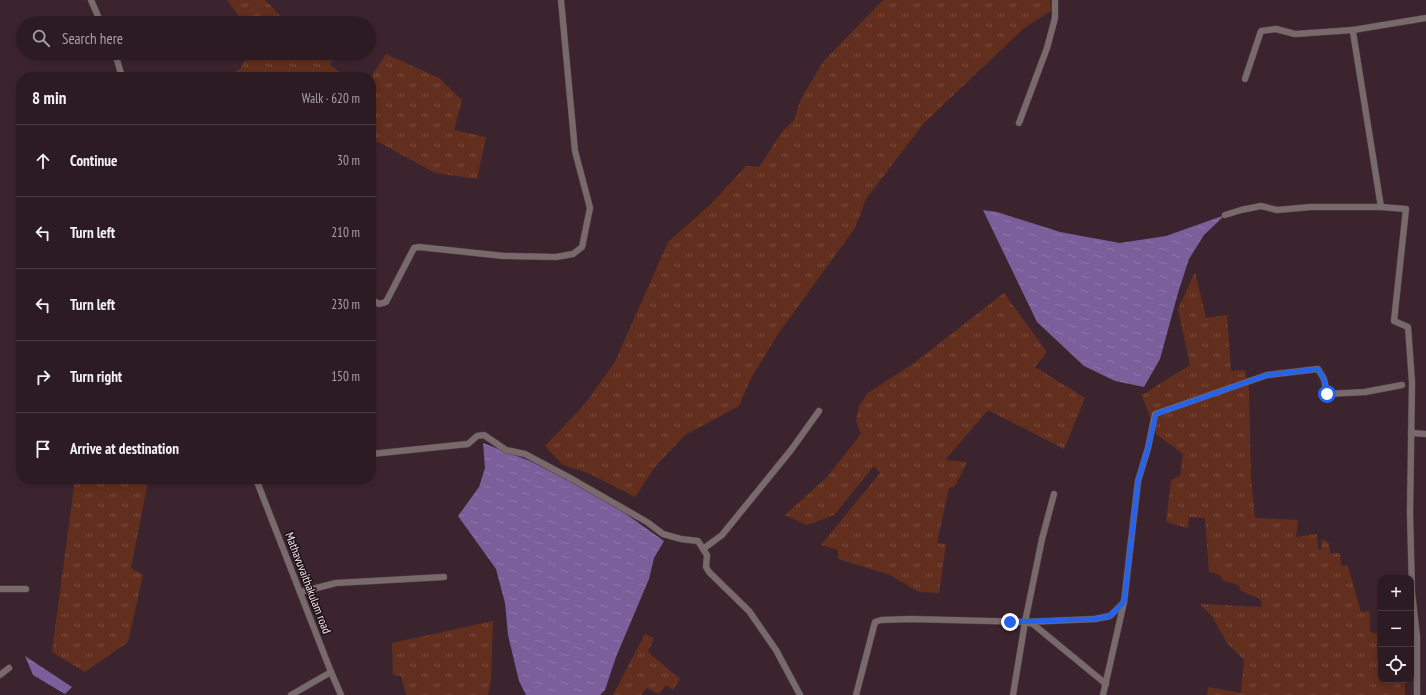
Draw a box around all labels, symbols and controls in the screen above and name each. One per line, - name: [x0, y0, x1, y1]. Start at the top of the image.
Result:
- search box: [16, 16, 376, 60]
- icon: search: [30, 27, 52, 49]
- text: Search here: [62, 29, 123, 48]
- text: 8 min: [32, 87, 66, 109]
- text: Walk · 620 m: [302, 90, 360, 107]
- icon: ahead: [32, 150, 54, 172]
- text: Continue: [70, 151, 117, 170]
- text: 30 m: [337, 152, 360, 169]
- icon: left: [32, 222, 54, 244]
- text: Turn left: [70, 223, 115, 242]
- text: 210 m: [331, 224, 360, 241]
- icon: left: [32, 294, 54, 316]
- text: Turn left: [70, 295, 115, 314]
- text: 230 m: [331, 296, 360, 313]
- icon: right: [32, 366, 54, 388]
- text: Turn right: [70, 367, 122, 386]
- text: 150 m: [331, 368, 360, 385]
- route start: [1318, 385, 1336, 403]
- icon: arrive: [32, 438, 54, 460]
- text: Arrive at destination: [70, 439, 179, 458]
- street label: Mathavuvaithakulam road: [282, 530, 335, 636]
- map controls: [1378, 575, 1414, 683]
- button: +: [1378, 575, 1414, 611]
- button: −: [1378, 611, 1414, 647]
- route end: [1001, 613, 1019, 631]
- button: locate: [1378, 647, 1414, 683]

